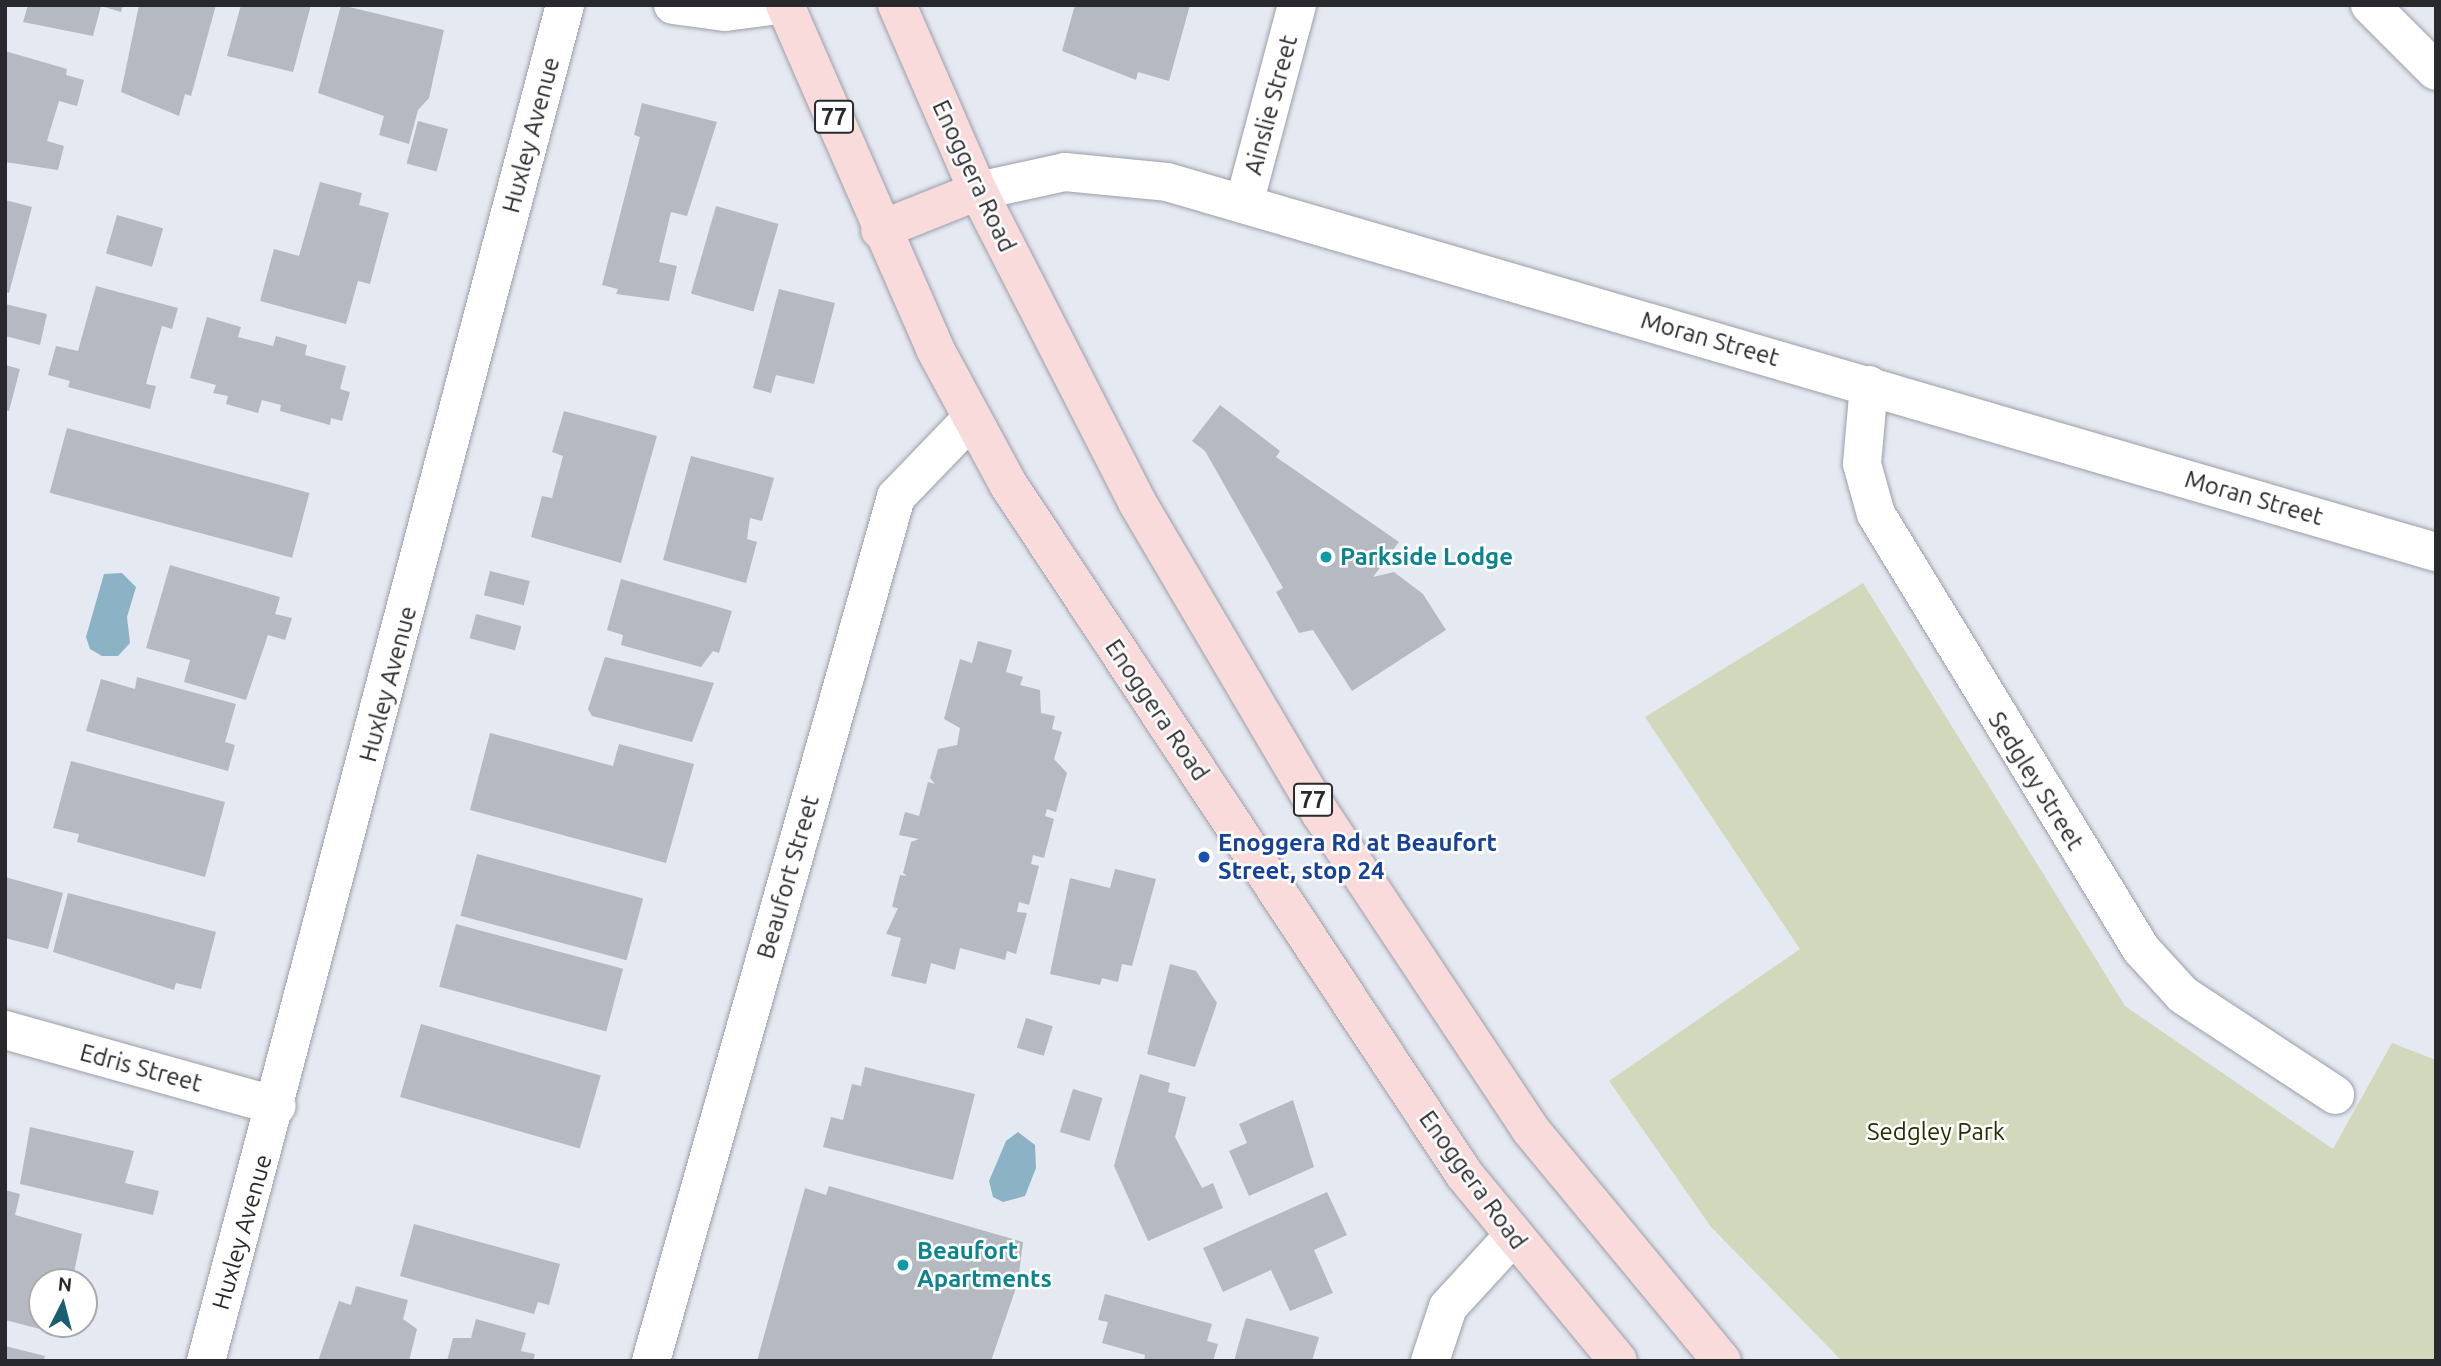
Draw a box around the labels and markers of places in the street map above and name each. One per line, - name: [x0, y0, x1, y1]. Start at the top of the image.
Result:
- place label: Parkside Lodge: [1340, 543, 1513, 571]
- marker: Parkside Lodge: [1318, 549, 1334, 565]
- place label: Enoggera Rd at Beaufort Street, stop 24: [1218, 829, 1497, 885]
- marker: Enoggera Rd at Beaufort Street, stop 24: [1196, 849, 1212, 865]
- place label: Beaufort Apartments: [917, 1237, 1052, 1293]
- marker: Beaufort Apartments: [895, 1257, 911, 1273]

